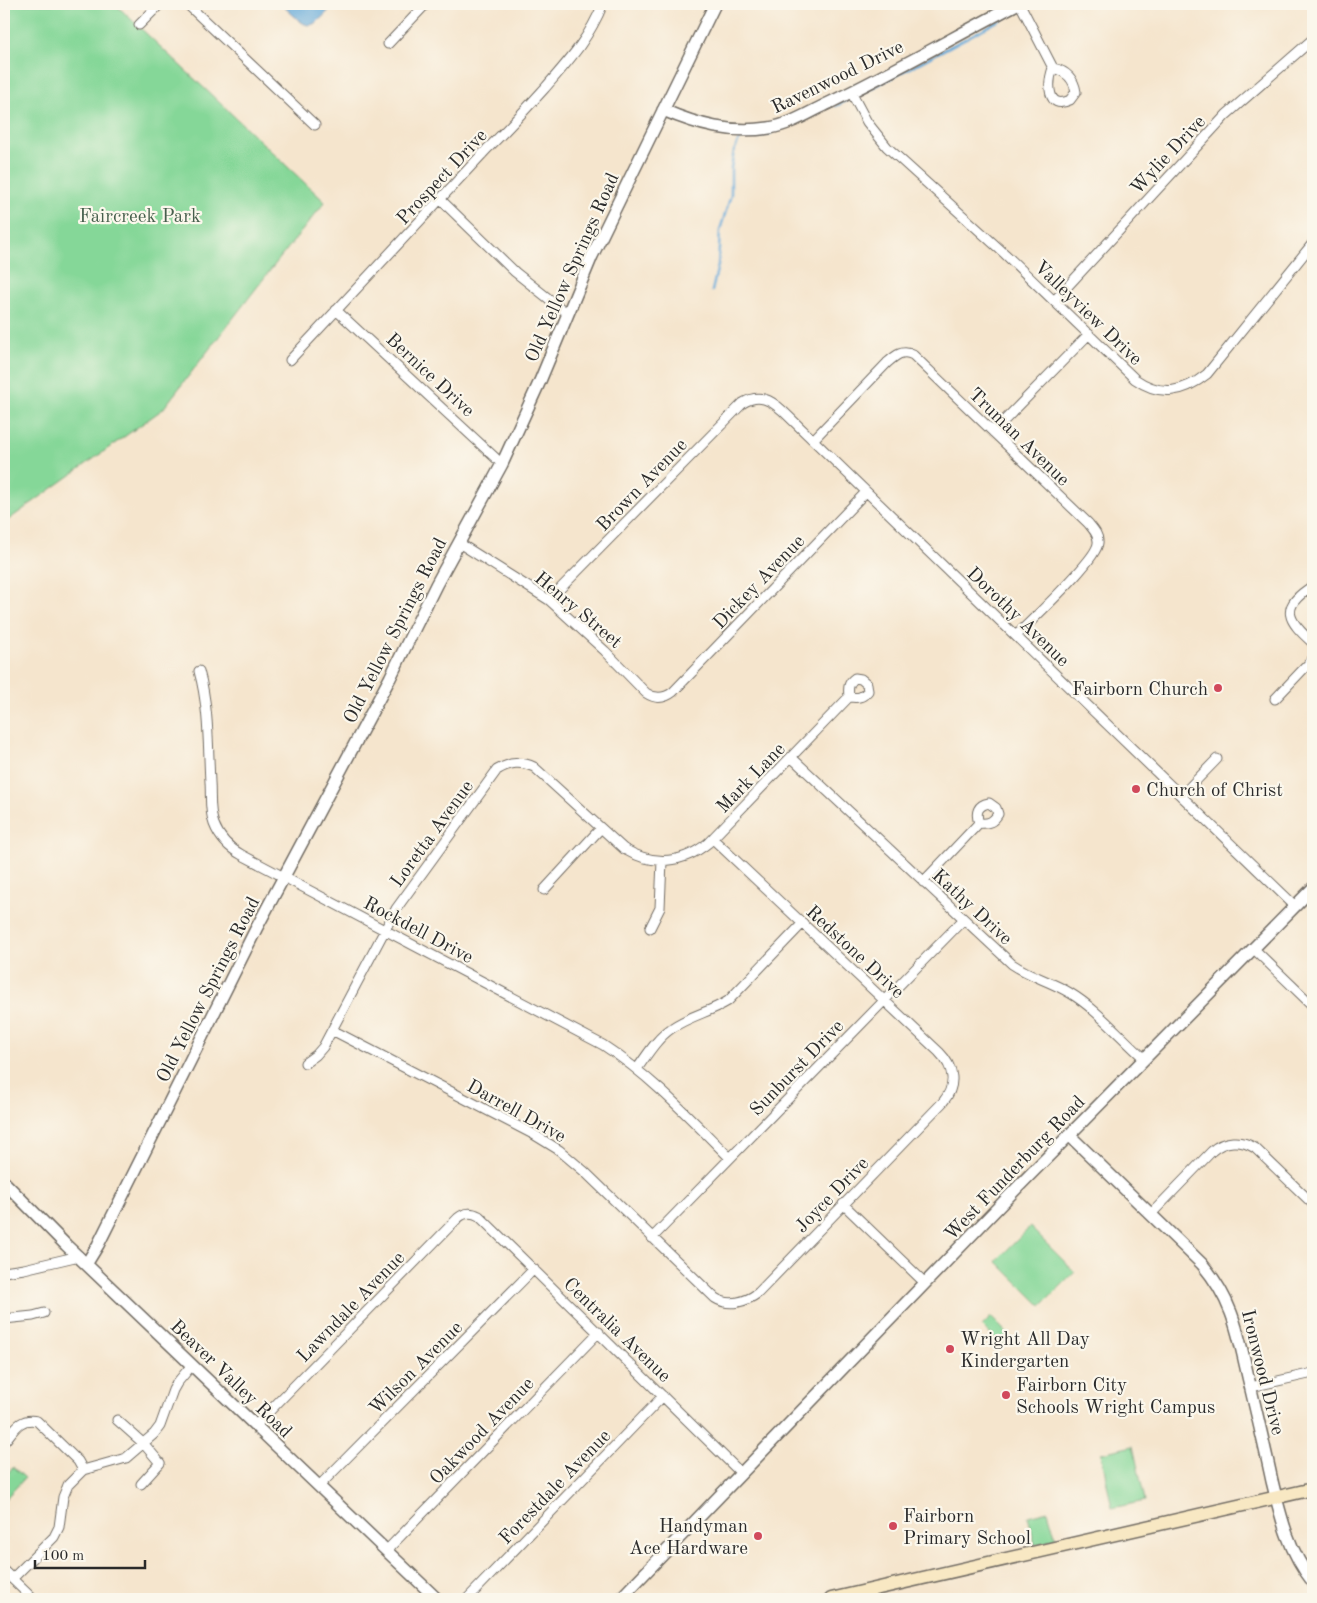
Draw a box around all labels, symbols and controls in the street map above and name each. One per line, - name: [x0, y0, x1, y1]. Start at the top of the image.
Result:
- street label: Ravenwood Drive: [769, 38, 907, 118]
- street label: Wylie Drive: [1128, 113, 1210, 199]
- street label: Prospect Drive: [394, 126, 492, 229]
- street label: Old Yellow Springs Road: [523, 170, 624, 366]
- park label: Faircreek Park: [79, 208, 201, 227]
- street label: Valleyview Drive: [1030, 258, 1145, 370]
- street label: Bernice Drive: [381, 330, 477, 421]
- street label: Truman Avenue: [964, 385, 1072, 490]
- street label: Brown Avenue: [594, 436, 692, 536]
- street label: Dickey Avenue: [710, 532, 809, 633]
- street label: Old Yellow Springs Road: [341, 535, 451, 727]
- street label: Dorothy Avenue: [962, 564, 1072, 671]
- street label: Henry Street: [530, 569, 625, 653]
- place label: Fairborn Church: [1072, 681, 1208, 700]
- marker: Fairborn Church: [1212, 682, 1224, 694]
- street label: Mark Lane: [714, 740, 790, 817]
- street label: Loretta Avenue: [388, 777, 478, 891]
- place label: Church of Christ: [1146, 782, 1283, 801]
- marker: Church of Christ: [1130, 783, 1142, 795]
- street label: Kathy Drive: [928, 866, 1015, 949]
- street label: Old Yellow Springs Road: [154, 894, 264, 1086]
- street label: Rockdell Drive: [360, 894, 476, 968]
- street label: Redstone Drive: [802, 903, 907, 1003]
- street label: Sunburst Drive: [747, 1017, 848, 1121]
- street label: Darrell Drive: [463, 1077, 568, 1147]
- street label: West Funderburg Road: [942, 1093, 1090, 1245]
- street label: Joyce Drive: [792, 1154, 873, 1237]
- street label: Lawndale Avenue: [294, 1249, 409, 1367]
- street label: Centralia Avenue: [559, 1275, 674, 1387]
- street label: Ironwood Drive: [1237, 1308, 1286, 1437]
- street label: Beaver Valley Road: [166, 1317, 295, 1443]
- street label: Wilson Avenue: [366, 1318, 467, 1419]
- place label: Wright All Day Kindergarten: [960, 1331, 1090, 1372]
- marker: Wright All Day Kindergarten: [944, 1343, 956, 1355]
- street label: Oakwood Avenue: [427, 1374, 539, 1489]
- place label: Fairborn City Schools Wright Campus: [1016, 1377, 1215, 1418]
- marker: Fairborn City Schools Wright Campus: [1000, 1389, 1012, 1401]
- street label: Forestdale Avenue: [496, 1427, 615, 1549]
- place label: Fairborn Primary School: [903, 1508, 1031, 1549]
- place label: Handyman Ace Hardware: [629, 1518, 748, 1559]
- marker: Fairborn Primary School: [887, 1520, 899, 1532]
- marker: Handyman Ace Hardware: [752, 1530, 764, 1542]
- scale bar: [35, 1538, 145, 1570]
- text: 100 m: [42, 1549, 84, 1564]

